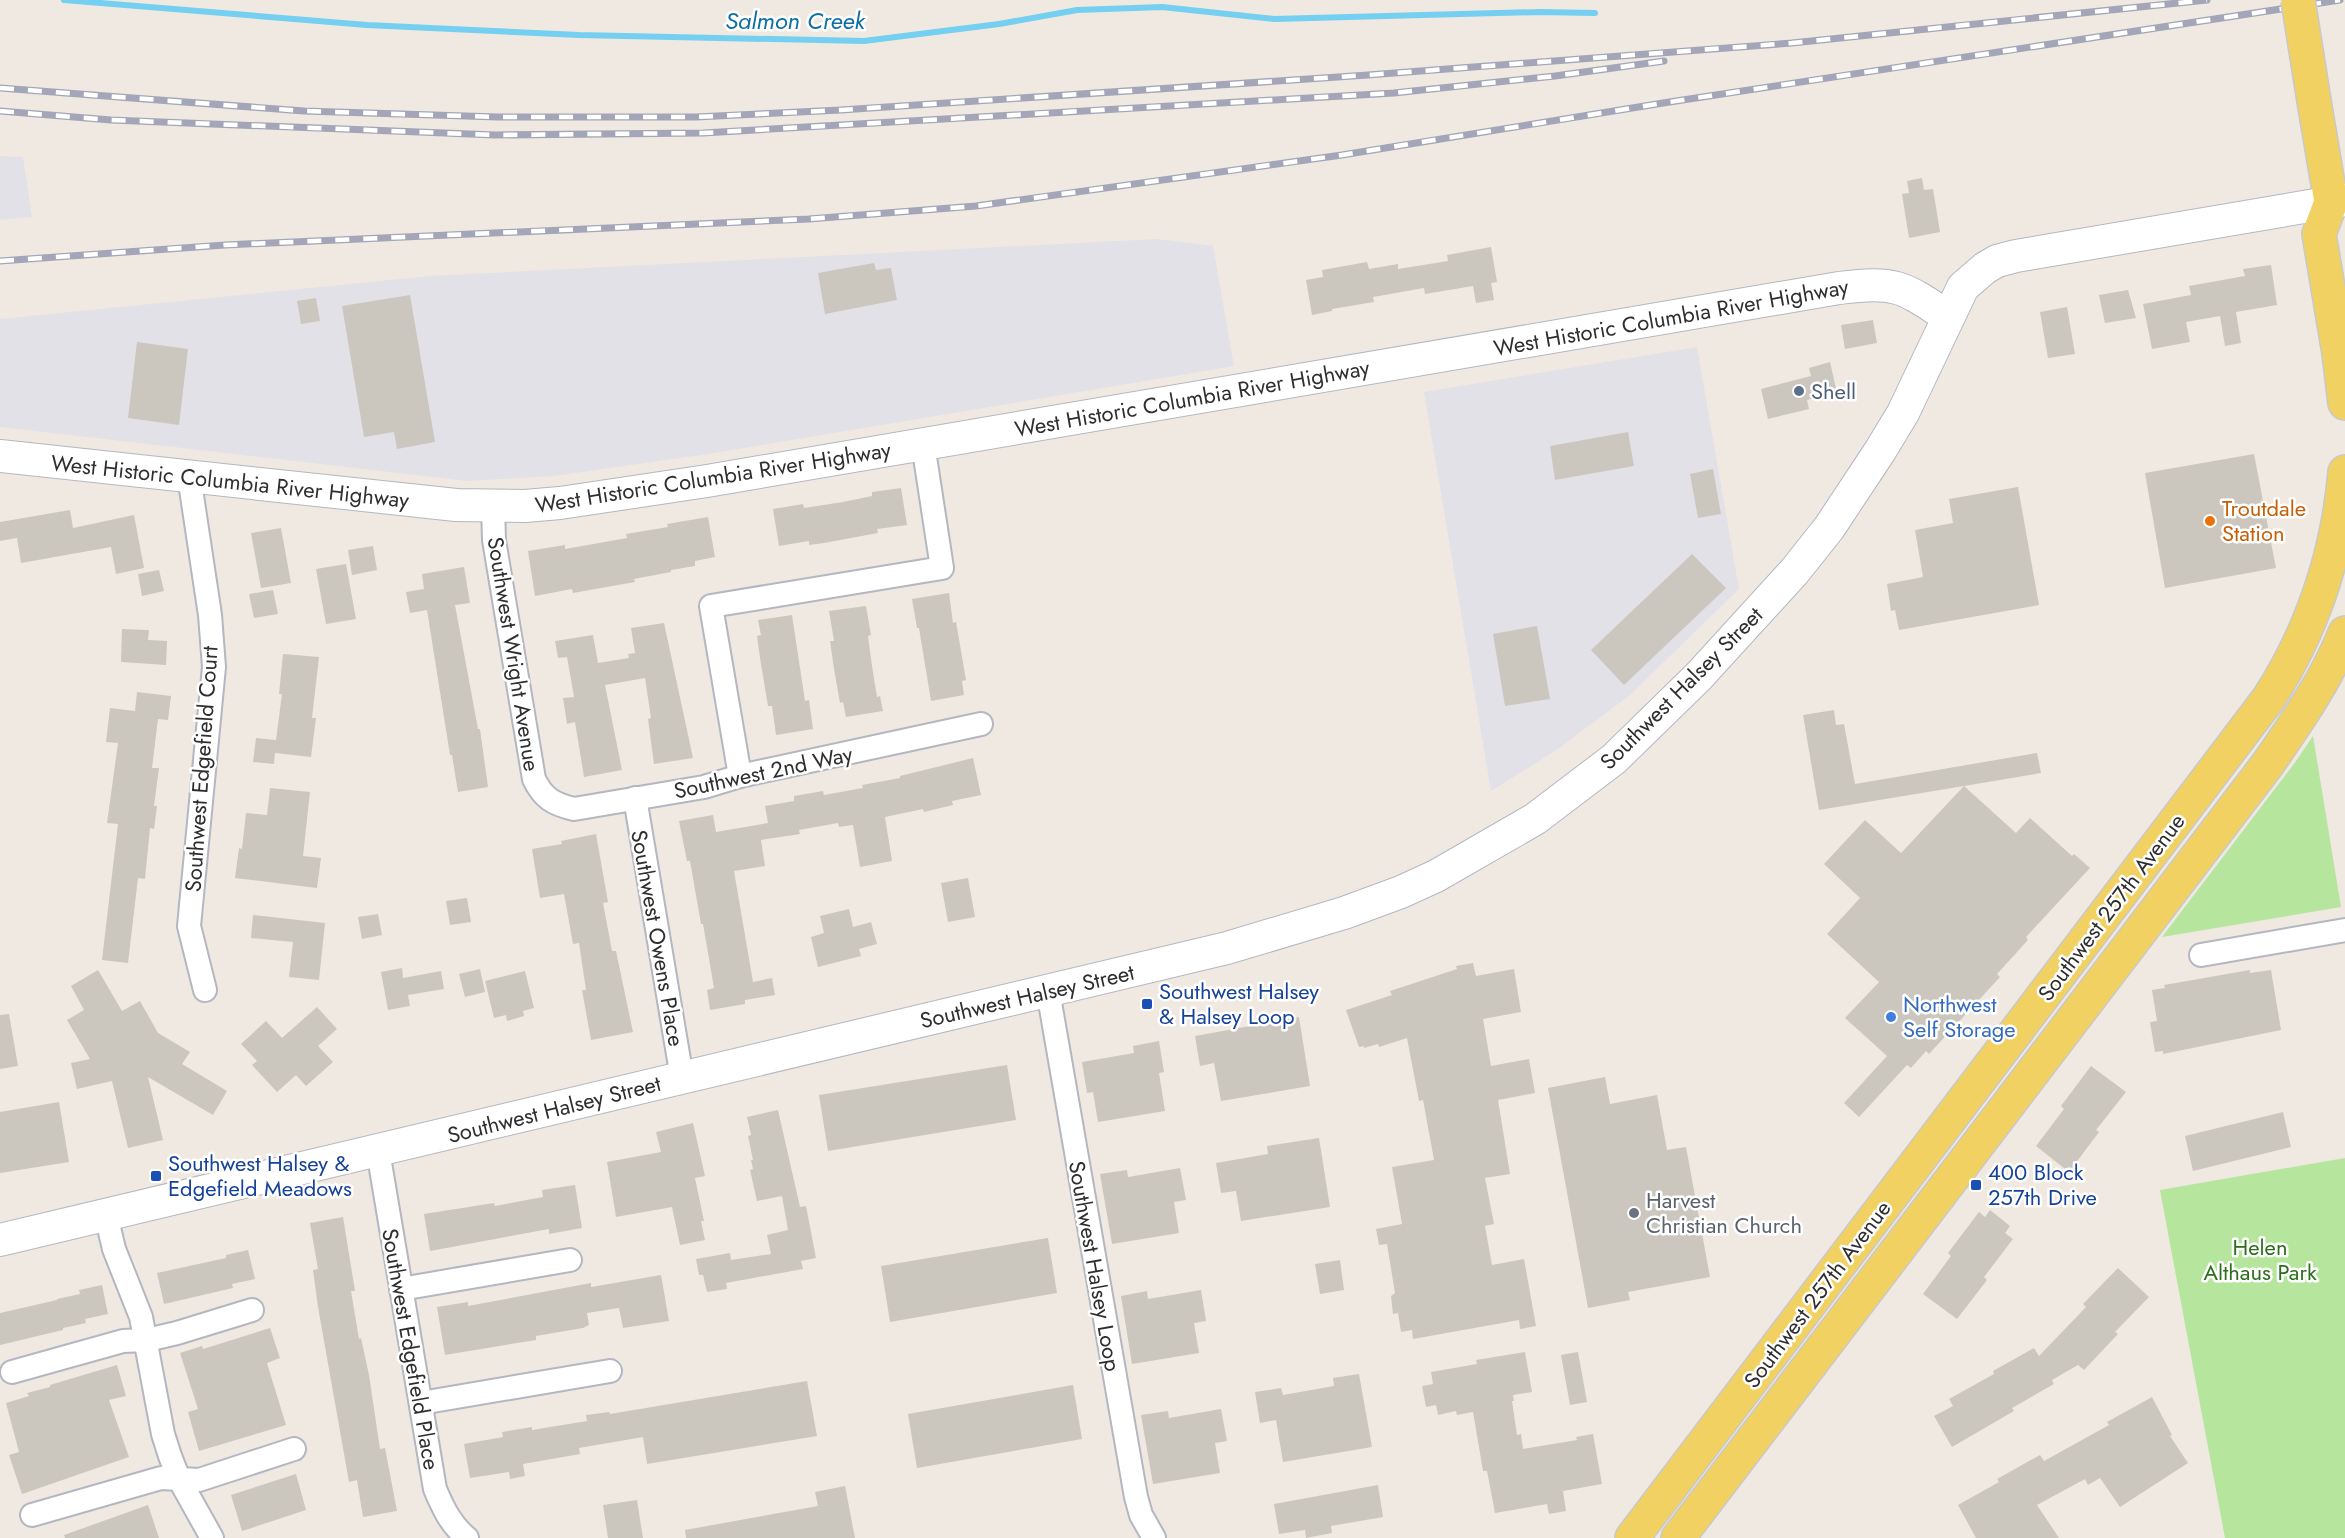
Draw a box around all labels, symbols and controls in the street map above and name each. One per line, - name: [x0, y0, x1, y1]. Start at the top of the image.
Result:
- water label: Salmon Creek: [725, 3, 867, 38]
- street label: West Historic Columbia River Highway: [1491, 270, 1851, 364]
- street label: West Historic Columbia River Highway: [1012, 351, 1372, 445]
- place label: Shell: [1811, 375, 1856, 407]
- marker: Shell: [1792, 384, 1806, 398]
- street label: West Historic Columbia River Highway: [533, 433, 893, 521]
- street label: West Historic Columbia River Highway: [49, 446, 411, 516]
- place label: Troutdale Station: [2222, 492, 2306, 549]
- marker: Troutdale Station: [2203, 514, 2217, 528]
- street label: Southwest Wright Avenue: [480, 534, 548, 774]
- street label: Southwest Halsey Street: [1592, 599, 1770, 777]
- street label: Southwest Edgefield Court: [176, 644, 226, 893]
- street label: Southwest 2nd Way: [671, 737, 856, 807]
- street label: Southwest 257th Avenue: [2030, 807, 2192, 1007]
- street label: Southwest Owens Place: [623, 827, 693, 1049]
- street label: Southwest Halsey Street: [917, 956, 1138, 1036]
- place label: Southwest Halsey & Halsey Loop: [1159, 975, 1319, 1032]
- place label: Northwest Self Storage: [1903, 988, 2016, 1045]
- marker: Southwest Halsey & Halsey Loop: [1140, 997, 1154, 1011]
- marker: Northwest Self Storage: [1884, 1010, 1898, 1024]
- street label: Southwest Halsey Street: [444, 1067, 665, 1151]
- place label: Southwest Halsey & Edgefield Meadows: [168, 1147, 352, 1204]
- place label: 400 Block 257th Drive: [1988, 1156, 2097, 1213]
- street label: Southwest Halsey Loop: [1061, 1158, 1129, 1374]
- marker: Southwest Halsey & Edgefield Meadows: [149, 1169, 163, 1183]
- marker: 400 Block 257th Drive: [1969, 1178, 1983, 1192]
- place label: Harvest Christian Church: [1646, 1184, 1802, 1241]
- street label: Southwest 257th Avenue: [1736, 1194, 1898, 1394]
- marker: Harvest Christian Church: [1627, 1206, 1641, 1220]
- street label: Southwest Edgefield Place: [374, 1226, 448, 1472]
- park label: Helen Althaus Park: [2203, 1231, 2317, 1288]

